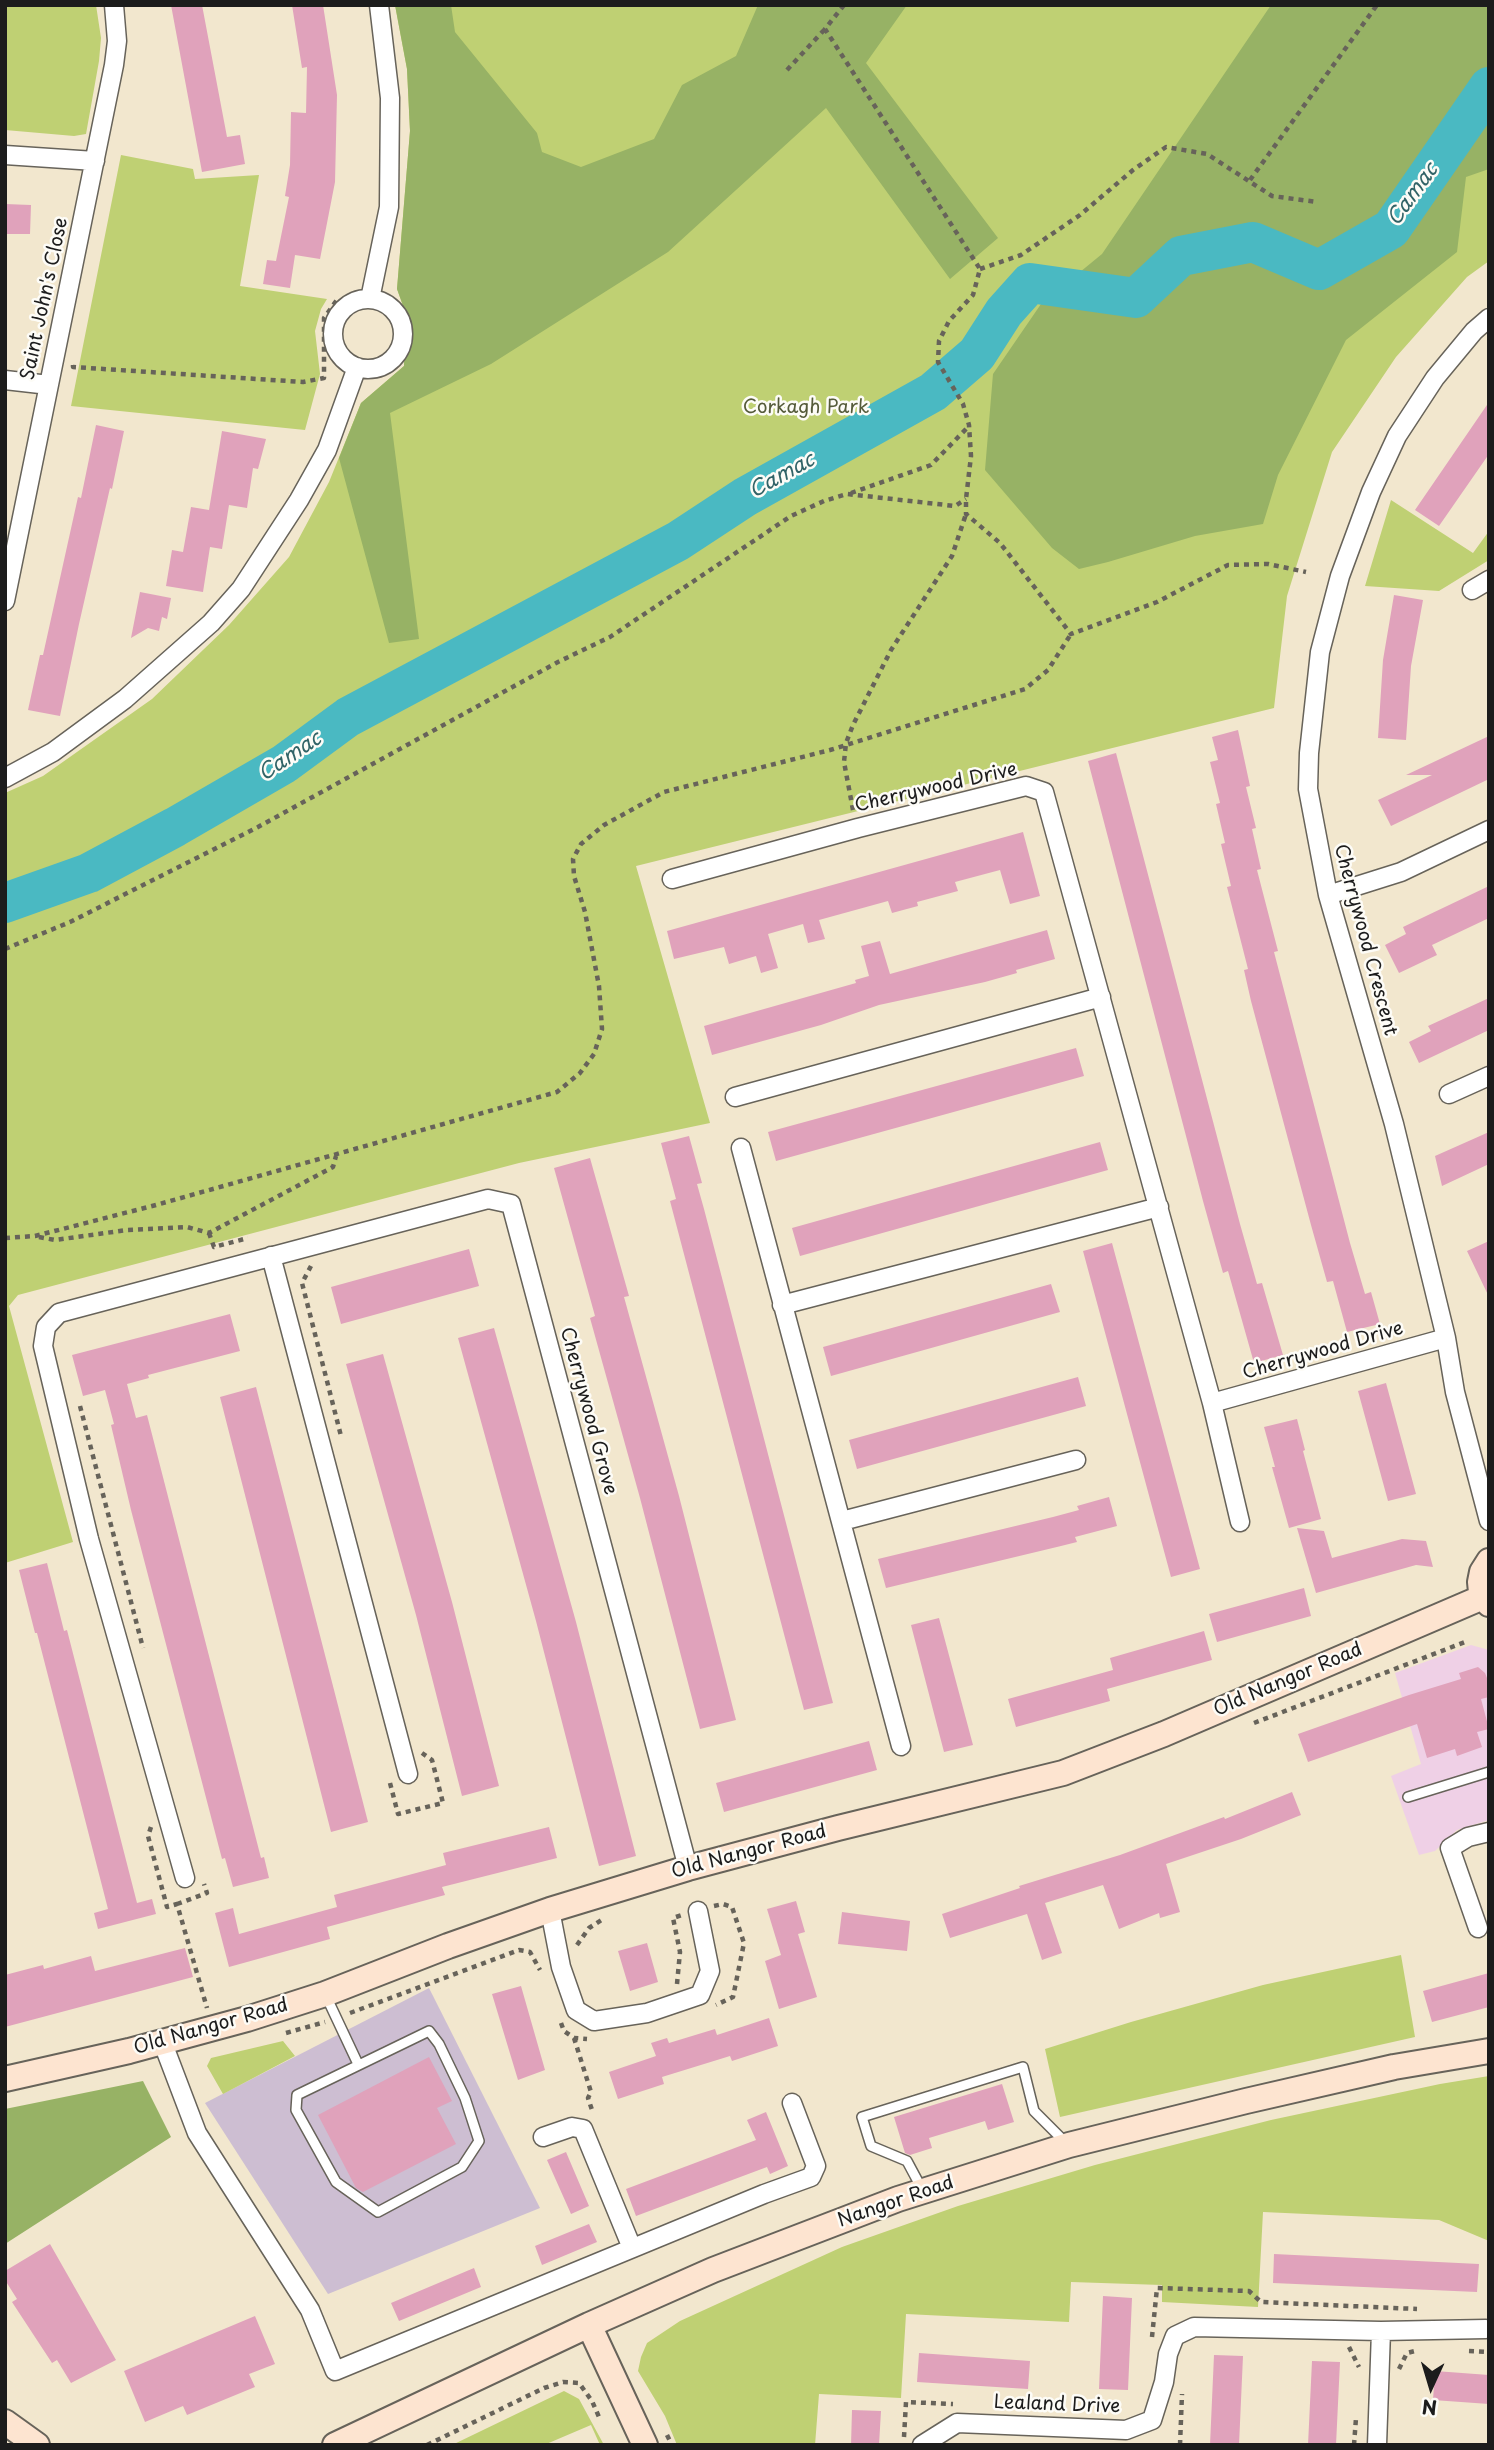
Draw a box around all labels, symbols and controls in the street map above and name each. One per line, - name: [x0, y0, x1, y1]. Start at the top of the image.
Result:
- water label: Camac: [1382, 159, 1444, 231]
- street label: Saint John's Close: [17, 216, 73, 382]
- park label: Corkagh Park: [743, 397, 869, 419]
- water label: Camac: [745, 448, 819, 504]
- water label: Camac: [254, 727, 326, 787]
- street label: Cherrywood Drive: [853, 758, 1019, 818]
- street label: Cherrywood Crescent: [1328, 842, 1402, 1038]
- street label: Cherrywood Drive: [1240, 1317, 1406, 1385]
- street label: Cherrywood Grove: [555, 1325, 621, 1497]
- street label: Old Nangor Road: [1210, 1638, 1366, 1722]
- street label: Old Nangor Road: [669, 1820, 829, 1884]
- street label: Old Nangor Road: [131, 1994, 291, 2060]
- street label: Nangor Road: [835, 2171, 957, 2233]
- north arrow: [1396, 2352, 1466, 2422]
- street label: Lealand Drive: [993, 2391, 1121, 2419]
- text: N: [1421, 2393, 1438, 2422]

